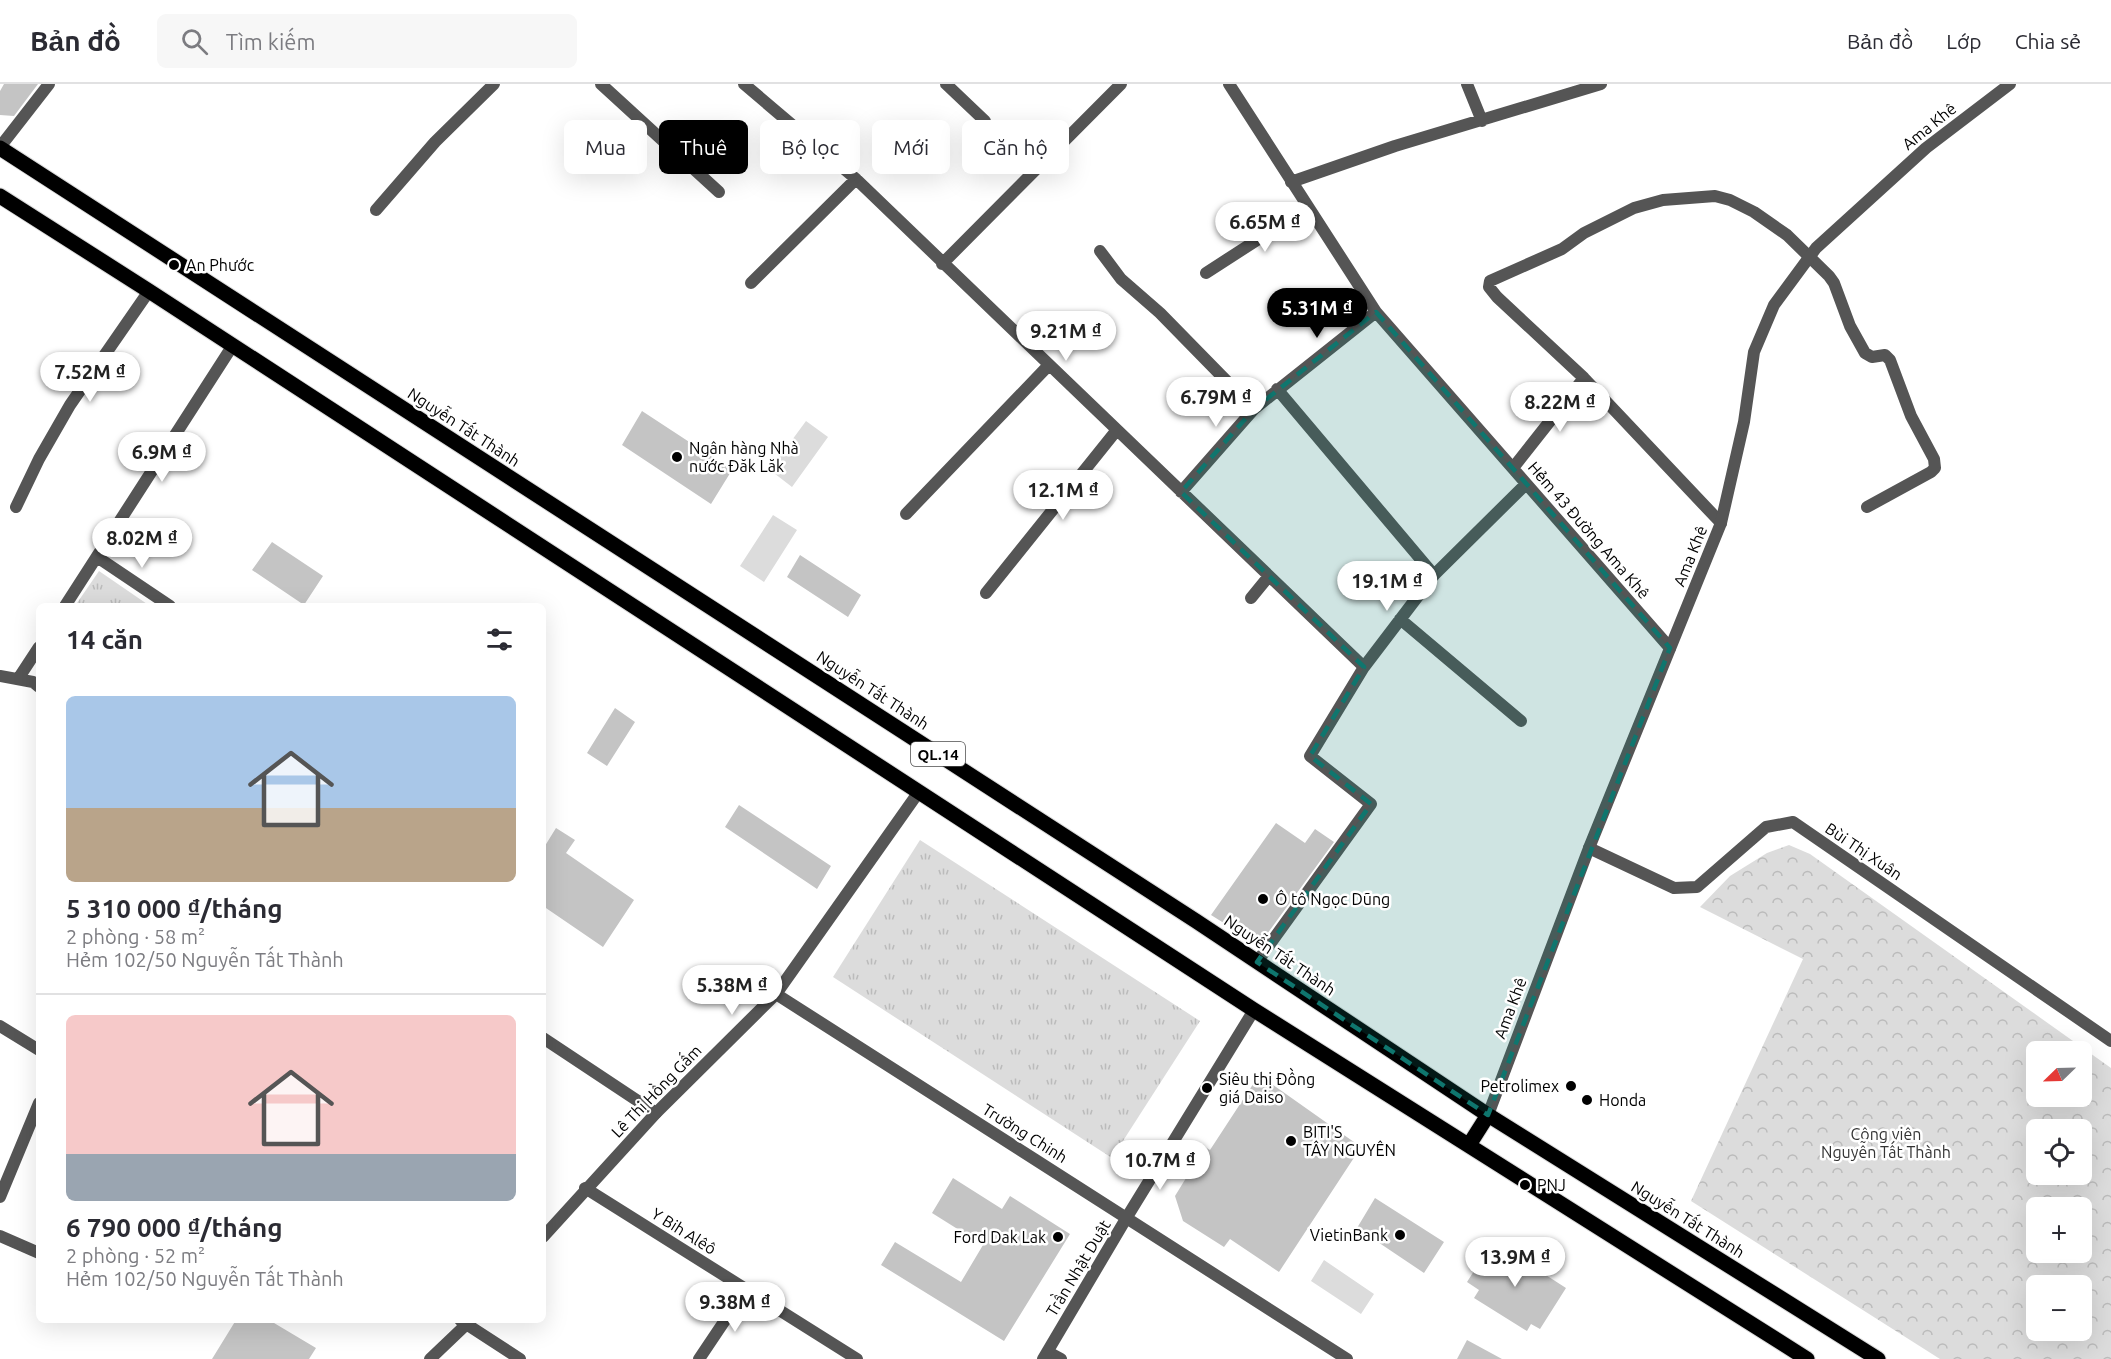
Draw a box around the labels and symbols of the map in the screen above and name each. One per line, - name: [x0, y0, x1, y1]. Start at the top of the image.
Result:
- street label: Ama Khê: [1899, 99, 1959, 153]
- pin: 6.65M ₫: [1210, 202, 1320, 253]
- place label: An Phước: [186, 256, 255, 274]
- marker: An Phước: [167, 258, 181, 272]
- pin: 5.31M ₫: [1262, 288, 1372, 339]
- pin: 9.21M ₫: [1011, 311, 1121, 362]
- pin: 7.52M ₫: [35, 352, 145, 403]
- pin: 6.79M ₫: [1161, 377, 1271, 428]
- street label: Nguyễn Tất Thành: [405, 382, 525, 470]
- pin: 8.22M ₫: [1505, 382, 1615, 433]
- pin: 6.9M ₫: [113, 432, 211, 483]
- place label: Ngân hàng Nhà nước Đăk Lăk: [689, 439, 799, 475]
- marker: Ngân hàng Nhà nước Đăk Lăk: [670, 450, 684, 464]
- street label: Hẻm 43 Đường Ama Khê: [1525, 458, 1653, 602]
- pin: 12.1M ₫: [1008, 470, 1118, 521]
- pin: 8.02M ₫: [87, 518, 197, 569]
- street label: Ama Khê: [1670, 523, 1710, 589]
- pin: 19.1M ₫: [1332, 561, 1442, 612]
- street label: Nguyễn Tất Thành: [814, 645, 934, 733]
- road number: QL.14: [911, 742, 965, 766]
- street label: Bùi Thị Xuân: [1822, 819, 1906, 883]
- place label: Ô tô Ngọc Dũng: [1275, 889, 1390, 908]
- marker: Ô tô Ngọc Dũng: [1256, 892, 1270, 906]
- street label: Nguyễn Tất Thành: [1221, 909, 1341, 999]
- pin: 5.38M ₫: [677, 965, 787, 1016]
- street label: Ama Khê: [1490, 975, 1530, 1041]
- street label: Lê Thị Hồng Gấm: [605, 1039, 705, 1141]
- north arrow: [2026, 1041, 2092, 1107]
- place label: Siêu thị Đồng giá Daiso: [1219, 1067, 1315, 1106]
- place label: Petrolimex: [1480, 1077, 1559, 1095]
- marker: Petrolimex: [1564, 1079, 1578, 1093]
- marker: Siêu thị Đồng giá Daiso: [1200, 1081, 1214, 1095]
- place label: Honda: [1599, 1091, 1646, 1109]
- marker: Honda: [1580, 1093, 1594, 1107]
- street label: Trường Chinh: [979, 1100, 1071, 1166]
- place label: BITI'S TÂY NGUYÊN: [1303, 1123, 1396, 1159]
- park label: Công viên Nguyễn Tất Thành: [1821, 1125, 1951, 1161]
- marker: BITI'S TÂY NGUYÊN: [1284, 1134, 1298, 1148]
- pin: 10.7M ₫: [1105, 1140, 1215, 1191]
- street label: Nguyễn Tất Thành: [1628, 1174, 1749, 1261]
- place label: PNJ: [1537, 1176, 1566, 1194]
- marker: PNJ: [1518, 1178, 1532, 1192]
- street label: Y Bih Alêô: [648, 1204, 720, 1258]
- street label: Trần Nhật Duật: [1040, 1214, 1114, 1319]
- place label: VietinBank: [1310, 1226, 1388, 1244]
- place label: Ford Dak Lak: [953, 1228, 1046, 1246]
- marker: VietinBank: [1393, 1228, 1407, 1242]
- marker: Ford Dak Lak: [1051, 1230, 1065, 1244]
- pin: 13.9M ₫: [1460, 1237, 1570, 1288]
- pin: 9.38M ₫: [680, 1282, 790, 1333]

